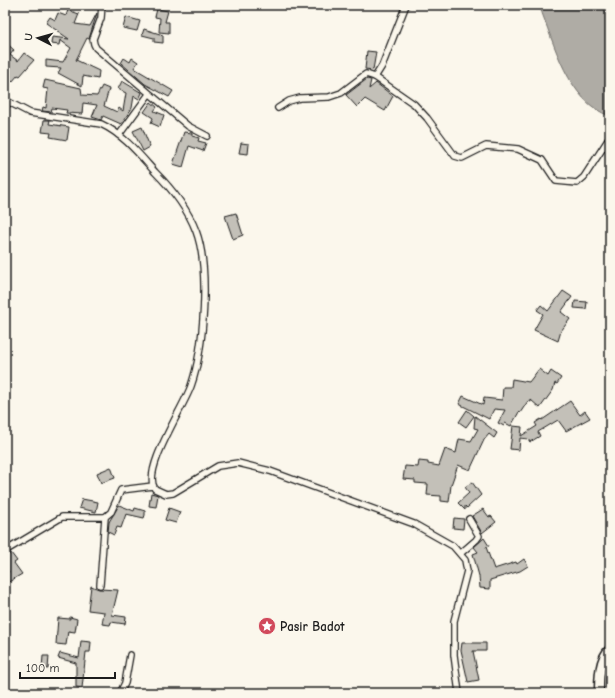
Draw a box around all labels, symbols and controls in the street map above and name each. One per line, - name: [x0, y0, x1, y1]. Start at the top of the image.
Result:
- north arrow: [18, 18, 58, 58]
- text: U: [22, 33, 35, 41]
- place icon: Pasir Badot: [257, 616, 277, 636]
- place label: Pasir Badot: [280, 619, 345, 634]
- scale bar: [20, 654, 115, 680]
- text: 100 m: [26, 661, 59, 675]

